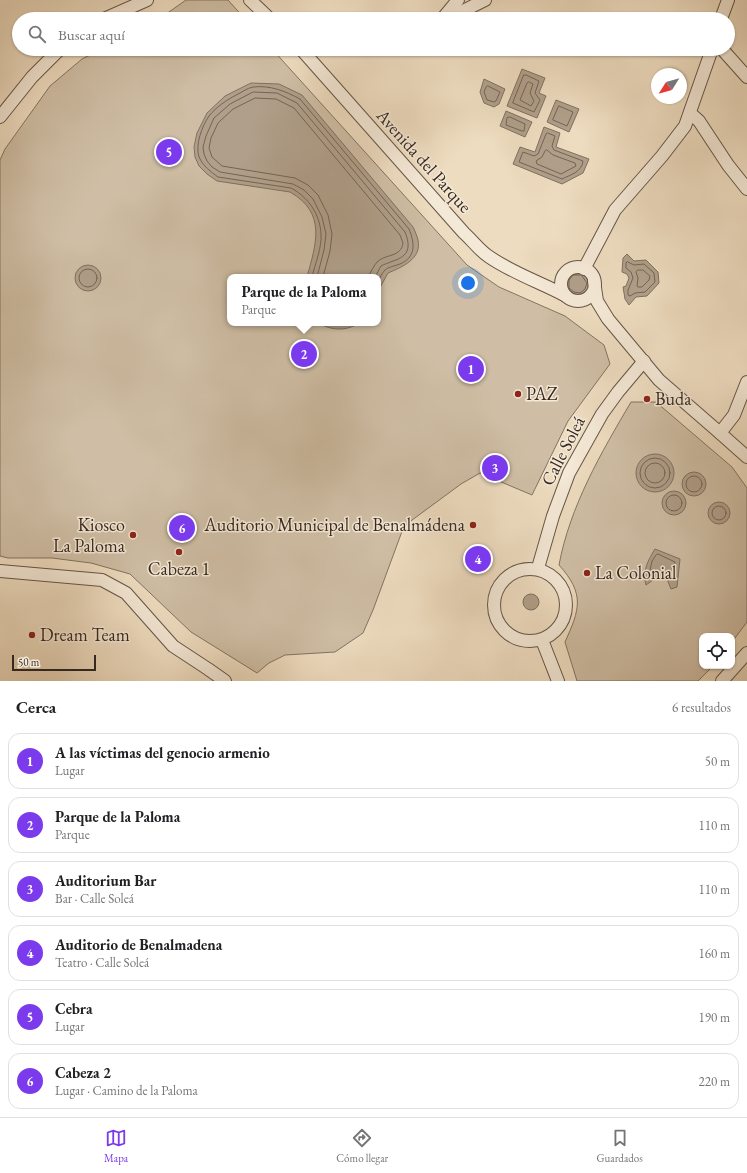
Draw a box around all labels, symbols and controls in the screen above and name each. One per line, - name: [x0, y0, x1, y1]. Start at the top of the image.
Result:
- search box: [12, 12, 735, 56]
- icon: search: [26, 23, 48, 45]
- text: Buscar aquí: [58, 25, 125, 44]
- north arrow: [651, 68, 687, 104]
- street label: Avenida del Parque: [371, 103, 477, 217]
- pin: 5: [156, 137, 182, 167]
- your location: [458, 273, 478, 293]
- popup: [227, 274, 381, 326]
- text: Parque de la Paloma: [241, 282, 367, 301]
- text: Parque: [241, 301, 276, 318]
- pin: 2: [291, 339, 317, 369]
- pin: 1: [458, 354, 484, 384]
- place label: PAZ: [526, 382, 558, 405]
- place label: Buda: [655, 387, 692, 410]
- marker: PAZ: [513, 389, 523, 399]
- marker: Buda: [642, 394, 652, 404]
- street label: Calle Soleá: [535, 412, 590, 489]
- pin: 3: [482, 453, 508, 483]
- place label: Kiosco La Paloma: [53, 513, 126, 557]
- pin: 6: [169, 513, 195, 543]
- place label: Auditorio Municipal de Benalmádena: [203, 513, 466, 536]
- marker: Auditorio Municipal de Benalmádena: [468, 520, 478, 530]
- marker: Kiosco La Paloma: [128, 530, 138, 540]
- pin: 4: [465, 544, 491, 574]
- marker: Cabeza 1: [174, 547, 184, 557]
- place label: Cabeza 1: [148, 557, 210, 580]
- place label: La Colonial: [595, 561, 676, 584]
- marker: La Colonial: [582, 568, 592, 578]
- place label: Dream Team: [40, 623, 130, 646]
- marker: Dream Team: [27, 630, 37, 640]
- map controls: [699, 633, 735, 669]
- button: locate: [699, 633, 735, 669]
- scale bar: [12, 653, 96, 672]
- text: 50 m: [18, 655, 39, 669]
- text: Cerca: [16, 696, 56, 718]
- text: 6 resultados: [672, 699, 731, 716]
- text: A las víctimas del genocio armenio: [55, 743, 270, 762]
- text: 1: [27, 753, 33, 770]
- text: 50 m: [705, 753, 730, 770]
- text: Lugar: [55, 762, 85, 779]
- text: Parque de la Paloma: [55, 807, 180, 826]
- text: 2: [27, 817, 33, 834]
- text: 110 m: [699, 817, 730, 834]
- text: Parque: [55, 826, 90, 843]
- text: Auditorium Bar: [55, 871, 157, 890]
- text: 3: [27, 881, 33, 898]
- text: 110 m: [699, 881, 730, 898]
- text: Bar · Calle Soleá: [55, 890, 134, 907]
- text: Auditorio de Benalmadena: [55, 935, 222, 954]
- text: 4: [27, 945, 33, 962]
- text: 160 m: [699, 945, 730, 962]
- text: Teatro · Calle Soleá: [55, 954, 149, 971]
- text: Cebra: [55, 999, 93, 1018]
- text: 5: [27, 1009, 33, 1026]
- text: 190 m: [699, 1009, 730, 1026]
- text: Lugar: [55, 1018, 85, 1035]
- text: Cabeza 2: [55, 1063, 111, 1082]
- text: 6: [27, 1073, 33, 1090]
- text: 220 m: [699, 1073, 730, 1090]
- text: Lugar · Camino de la Paloma: [55, 1082, 198, 1099]
- tab: Mapa: [104, 1127, 128, 1165]
- tab: Cómo llegar: [336, 1127, 388, 1165]
- tab: Guardados: [596, 1127, 643, 1165]

